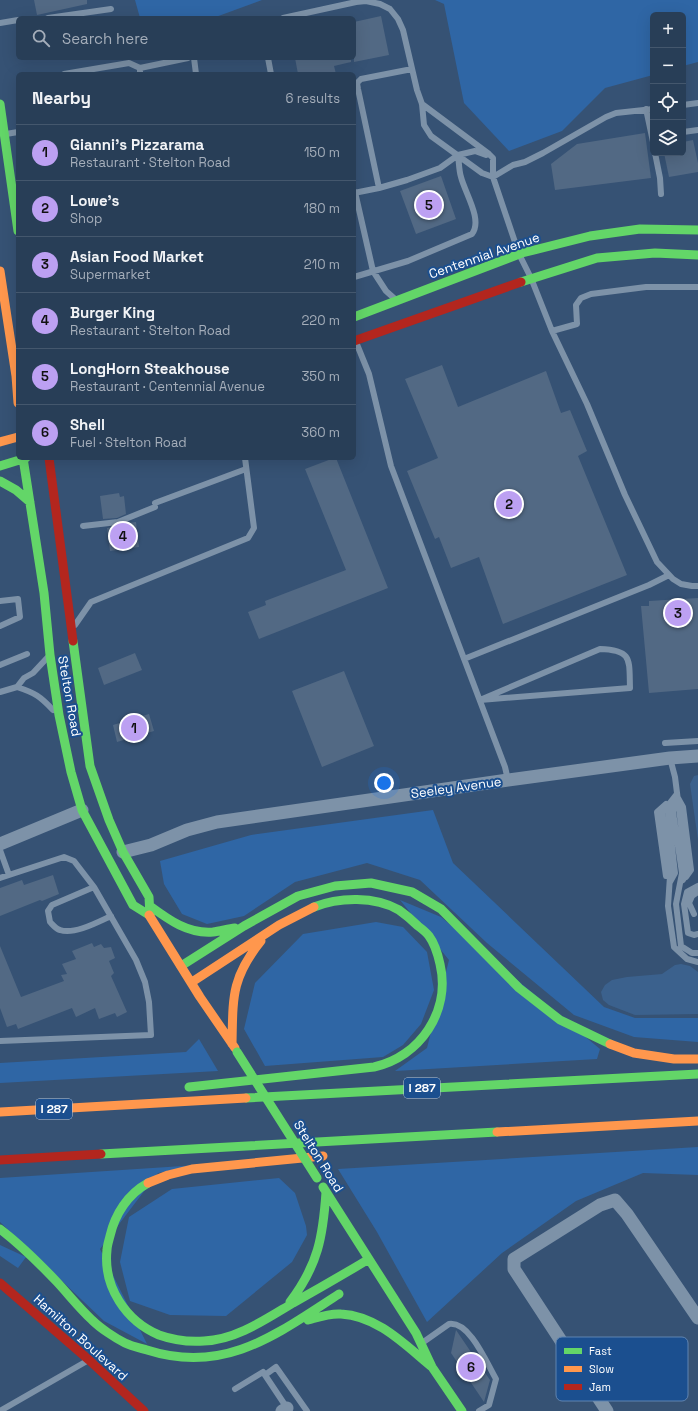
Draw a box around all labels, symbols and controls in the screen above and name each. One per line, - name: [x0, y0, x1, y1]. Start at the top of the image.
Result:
- map controls: [650, 12, 686, 156]
- button: +: [650, 12, 686, 48]
- search box: [16, 16, 356, 60]
- icon: search: [30, 27, 52, 49]
- text: Search here: [62, 29, 148, 48]
- button: −: [650, 48, 686, 84]
- button: locate: [650, 84, 686, 120]
- text: Nearby: [32, 87, 91, 109]
- text: 6 results: [286, 90, 340, 107]
- button: layers: [650, 120, 686, 156]
- text: Gianni's Pizzarama: [70, 135, 204, 154]
- text: 1: [42, 144, 48, 161]
- text: 150 m: [304, 144, 340, 161]
- text: Restaurant · Stelton Road: [70, 154, 230, 171]
- pin: 5: [416, 190, 442, 220]
- text: Lowe's: [70, 191, 119, 210]
- text: 2: [41, 200, 49, 217]
- text: 180 m: [304, 200, 340, 217]
- text: Shop: [70, 210, 102, 227]
- street label: Centennial Avenue: [426, 229, 542, 282]
- text: Asian Food Market: [70, 247, 204, 266]
- text: 3: [41, 256, 49, 273]
- text: 210 m: [304, 256, 340, 273]
- text: Supermarket: [70, 266, 151, 283]
- text: Burger King: [70, 303, 155, 322]
- text: 4: [41, 312, 49, 329]
- text: 220 m: [301, 312, 340, 329]
- text: Restaurant · Stelton Road: [70, 322, 230, 339]
- text: LongHorn Steakhouse: [70, 359, 230, 378]
- text: 5: [41, 368, 49, 385]
- text: 350 m: [302, 368, 340, 385]
- text: Restaurant · Centennial Avenue: [70, 378, 265, 395]
- text: Shell: [70, 415, 105, 434]
- text: 6: [41, 424, 49, 441]
- text: 360 m: [301, 424, 340, 441]
- text: Fuel · Stelton Road: [70, 434, 187, 451]
- pin: 2: [496, 489, 522, 519]
- pin: 4: [110, 521, 136, 551]
- pin: 3: [665, 598, 691, 628]
- street label: Stelton Road: [54, 654, 85, 738]
- pin: 1: [121, 713, 147, 743]
- your location: [374, 773, 394, 793]
- street label: Seeley Avenue: [410, 773, 502, 802]
- road number: I 287: [404, 1078, 440, 1098]
- road number: I 287: [36, 1099, 72, 1119]
- street label: Stelton Road: [290, 1117, 347, 1195]
- street label: Hamilton Boulevard: [30, 1291, 131, 1384]
- legend: [556, 1337, 688, 1401]
- text: Fast: [589, 1344, 612, 1358]
- pin: 6: [458, 1352, 484, 1382]
- text: Slow: [589, 1362, 614, 1376]
- text: Jam: [589, 1380, 611, 1394]

